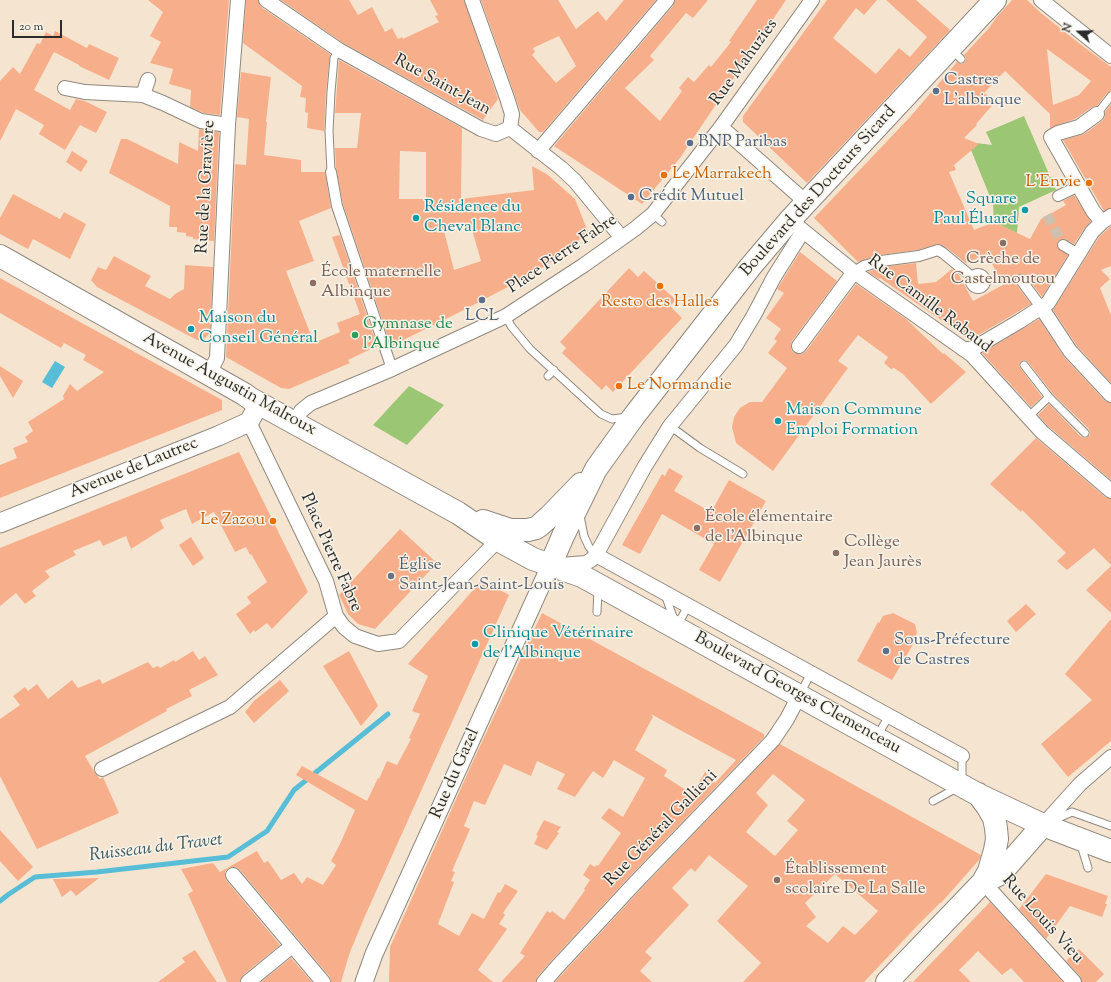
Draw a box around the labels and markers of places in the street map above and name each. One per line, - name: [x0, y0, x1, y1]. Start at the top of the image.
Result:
- place label: Castres L'albinque: [944, 71, 1021, 111]
- marker: Castres L'albinque: [931, 86, 941, 96]
- place label: BNP Paribas: [698, 133, 787, 153]
- marker: BNP Paribas: [685, 138, 695, 148]
- place label: Le Marrakech: [672, 165, 772, 185]
- marker: Le Marrakech: [659, 170, 669, 180]
- place label: L'Envie: [1025, 173, 1081, 193]
- marker: L'Envie: [1084, 178, 1094, 188]
- place label: Crédit Mutuel: [639, 187, 744, 207]
- place label: Square Paul Éluard: [934, 190, 1017, 230]
- marker: Crédit Mutuel: [626, 192, 636, 202]
- place label: Résidence du Cheval Blanc: [424, 198, 521, 238]
- marker: Square Paul Éluard: [1020, 205, 1030, 215]
- marker: Résidence du Cheval Blanc: [411, 213, 421, 223]
- marker: Crèche de Castelmoutou: [998, 238, 1008, 248]
- place label: Crèche de Castelmoutou: [951, 250, 1055, 290]
- place label: École maternelle Albinque: [321, 263, 441, 303]
- marker: École maternelle Albinque: [308, 278, 318, 288]
- marker: Resto des Halles: [655, 281, 665, 291]
- place label: Resto des Halles: [601, 293, 719, 313]
- marker: LCL: [477, 295, 487, 305]
- place label: LCL: [465, 307, 499, 327]
- place label: Maison du Conseil Général: [199, 309, 318, 349]
- place label: Gymnase de l'Albinque: [363, 315, 453, 355]
- marker: Maison du Conseil Général: [186, 324, 196, 334]
- marker: Gymnase de l'Albinque: [350, 330, 360, 340]
- place label: Le Normandie: [627, 376, 732, 396]
- marker: Le Normandie: [614, 381, 624, 391]
- place label: Maison Commune Emploi Formation: [786, 401, 922, 441]
- marker: Maison Commune Emploi Formation: [773, 416, 783, 426]
- place label: École élémentaire de l'Albinque: [705, 508, 833, 548]
- place label: Le Zazou: [200, 511, 265, 531]
- marker: Le Zazou: [268, 516, 278, 526]
- marker: École élémentaire de l'Albinque: [692, 523, 702, 533]
- place label: Collège Jean Jaurès: [844, 533, 922, 573]
- marker: Collège Jean Jaurès: [831, 548, 841, 558]
- place label: Église Saint-Jean-Saint-Louis: [399, 556, 564, 596]
- marker: Église Saint-Jean-Saint-Louis: [386, 571, 396, 581]
- place label: Clinique Vétérinaire de l'Albinque: [483, 624, 634, 664]
- place label: Sous-Préfecture de Castres: [894, 631, 1010, 671]
- marker: Clinique Vétérinaire de l'Albinque: [470, 639, 480, 649]
- marker: Sous-Préfecture de Castres: [881, 646, 891, 656]
- place label: Établissement scolaire De La Salle: [785, 860, 926, 900]
- marker: Établissement scolaire De La Salle: [772, 875, 782, 885]

